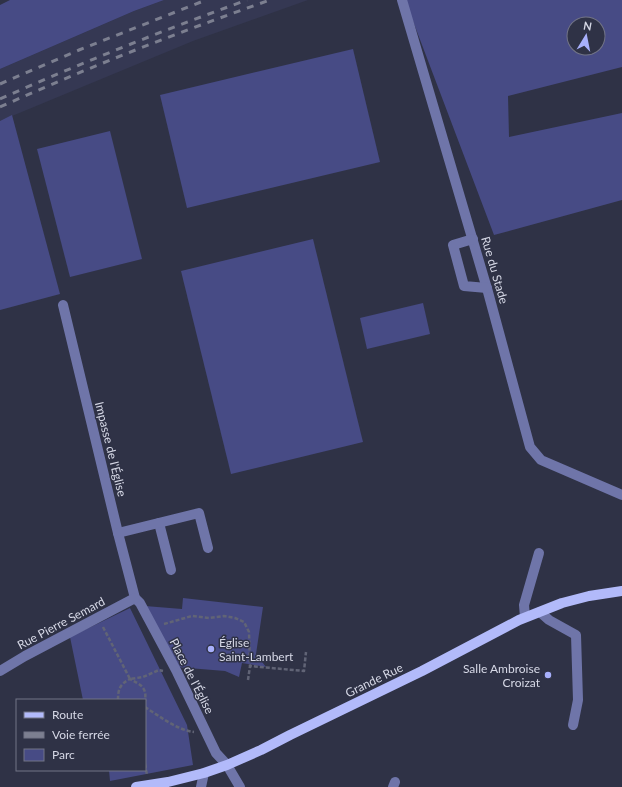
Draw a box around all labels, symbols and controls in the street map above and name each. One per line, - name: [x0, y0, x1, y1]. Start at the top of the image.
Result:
- north arrow: [566, 16, 606, 56]
- text: N: [583, 19, 593, 33]
- street label: Rue du Stade: [478, 235, 512, 305]
- street label: Impasse de l'Église: [92, 400, 130, 498]
- street label: Rue Pierre Semard: [15, 594, 107, 652]
- place label: Église Saint-Lambert: [219, 635, 294, 664]
- street label: Place de l'Église: [167, 636, 217, 716]
- marker: Église Saint-Lambert: [206, 644, 216, 654]
- street label: Grande Rue: [343, 660, 405, 700]
- place label: Salle Ambroise Croizat: [463, 661, 541, 690]
- marker: Salle Ambroise Croizat: [543, 670, 553, 680]
- legend: [16, 699, 146, 771]
- text: Route: [52, 707, 83, 722]
- text: Voie ferrée: [52, 727, 110, 742]
- text: Parc: [52, 747, 75, 762]

